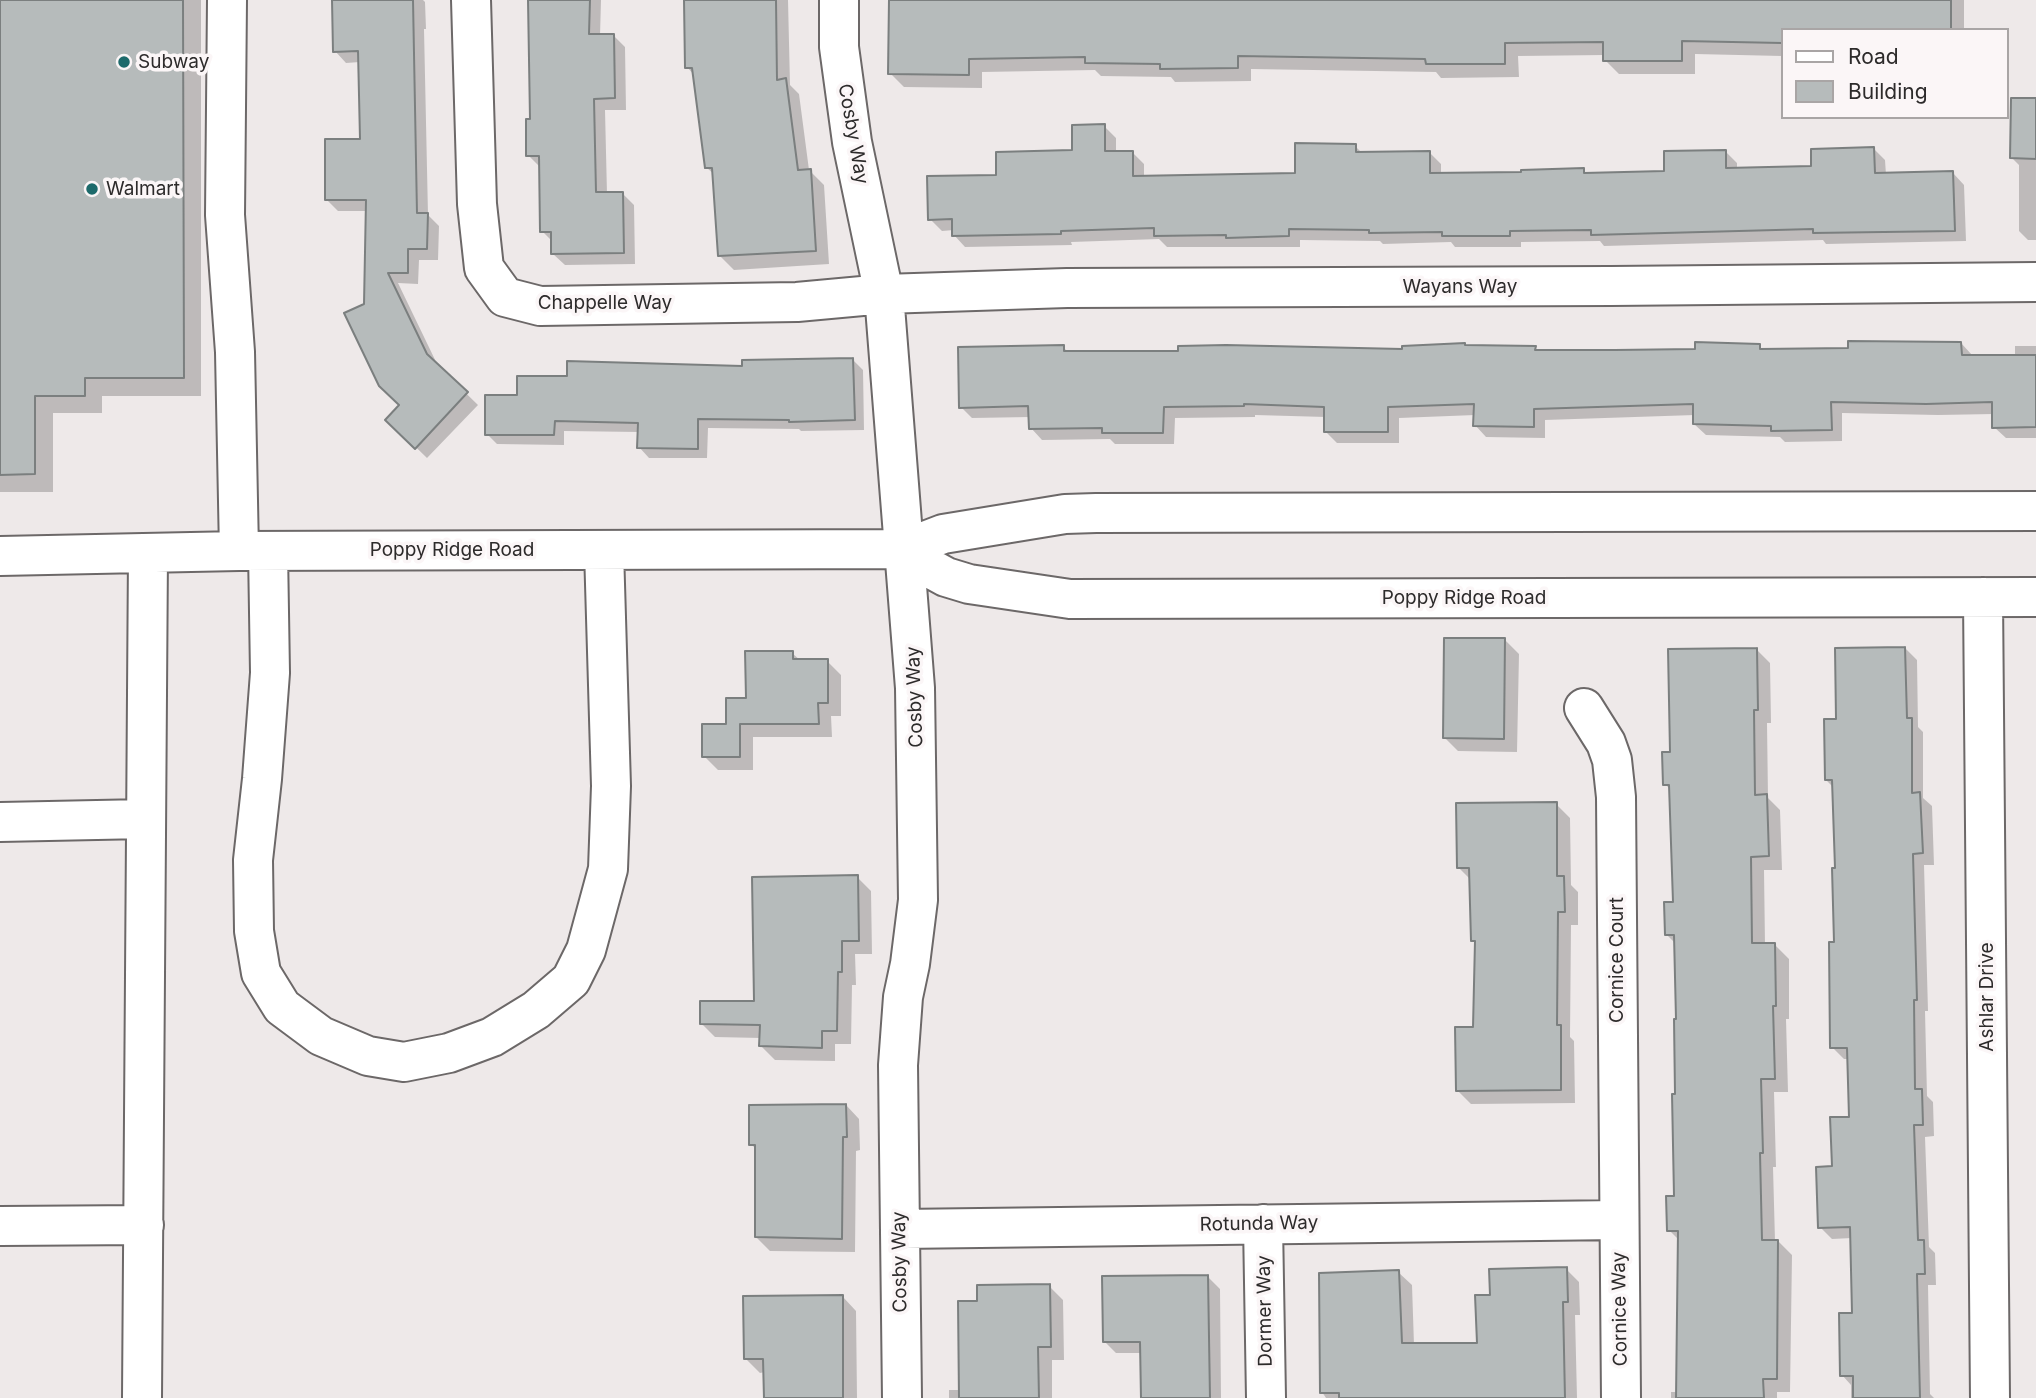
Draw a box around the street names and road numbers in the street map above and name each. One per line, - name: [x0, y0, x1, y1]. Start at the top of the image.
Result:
- street label: Cosby Way: [833, 82, 873, 186]
- street label: Wayans Way: [1403, 276, 1517, 298]
- street label: Chappelle Way: [538, 292, 672, 314]
- street label: Poppy Ridge Road: [370, 539, 534, 561]
- street label: Poppy Ridge Road: [1382, 587, 1546, 609]
- street label: Cosby Way: [902, 646, 928, 748]
- street label: Cornice Court: [1606, 897, 1628, 1023]
- street label: Ashlar Drive: [1976, 942, 1998, 1052]
- street label: Cosby Way: [888, 1211, 912, 1313]
- street label: Rotunda Way: [1200, 1212, 1318, 1236]
- street label: Cornice Way: [1608, 1251, 1632, 1367]
- street label: Dormer Way: [1253, 1255, 1277, 1367]

